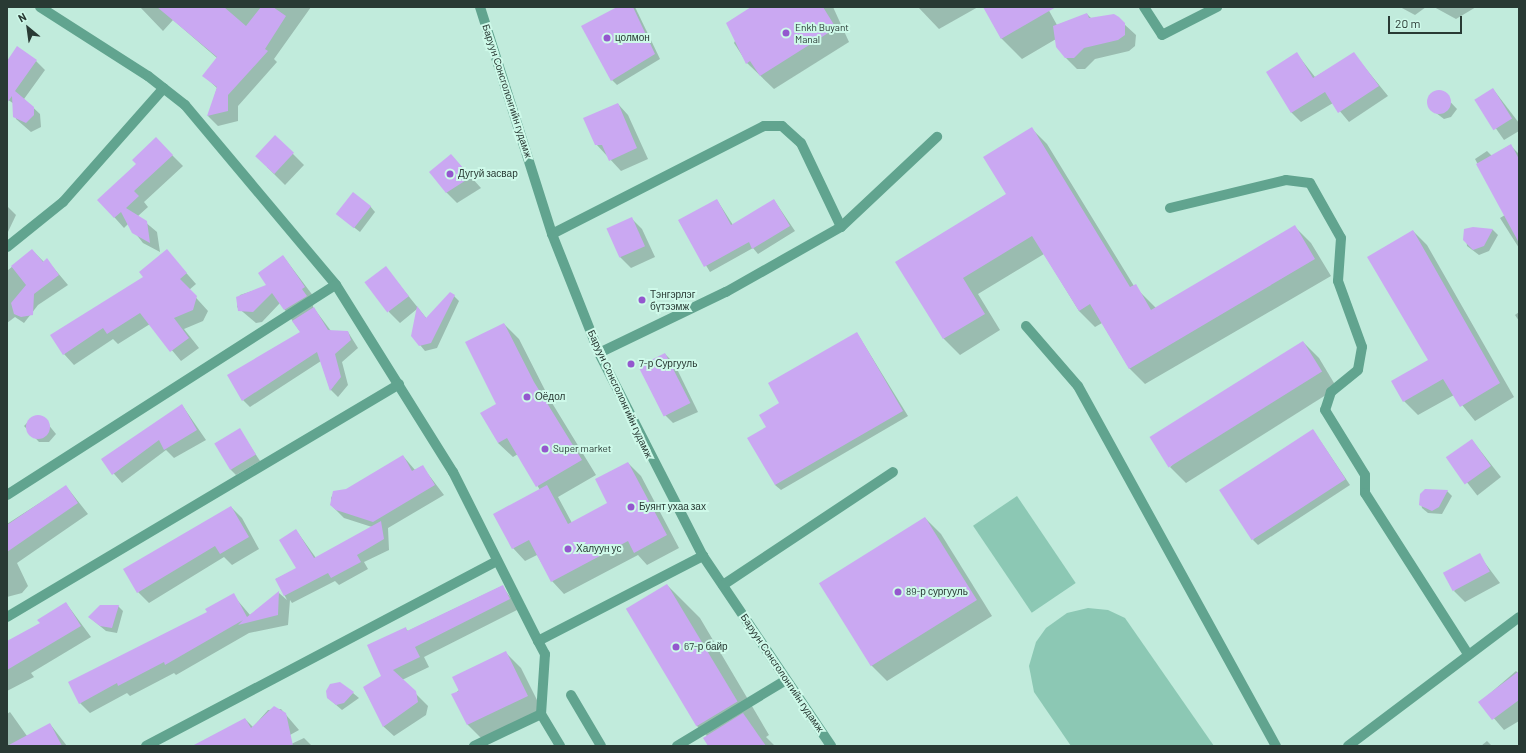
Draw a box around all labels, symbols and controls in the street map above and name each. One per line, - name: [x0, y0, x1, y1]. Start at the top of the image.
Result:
- north arrow: [8, 8, 48, 48]
- scale bar: [1390, 8, 1464, 34]
- text: N: [16, 10, 28, 25]
- text: 20 m: [1395, 16, 1421, 30]
- place label: Enkh Buyant Manal: [795, 21, 849, 44]
- street label: Баруун Сонсголонгийн гудамж: [480, 23, 534, 159]
- marker: Enkh Buyant Manal: [780, 27, 792, 39]
- place label: цолмон: [615, 32, 650, 44]
- marker: цолмон: [602, 33, 612, 43]
- place label: Дугуй засвар: [458, 168, 518, 180]
- marker: Дугуй засвар: [445, 169, 455, 179]
- place label: Тэнгэрлэг бүтээмж: [650, 288, 695, 312]
- marker: Тэнгэрлэг бүтээмж: [637, 295, 647, 305]
- street label: Баруун Сонсголонгийн гудамж: [585, 328, 655, 460]
- place label: 7-р Сургууль: [639, 358, 697, 370]
- marker: 7-р Сургууль: [626, 359, 636, 369]
- place label: Оёдол: [535, 391, 565, 403]
- marker: Оёдол: [522, 392, 532, 402]
- place label: Super market: [553, 443, 611, 455]
- marker: Super market: [540, 444, 550, 454]
- place label: Буянт ухаа зах: [639, 501, 706, 513]
- marker: Буянт ухаа зах: [626, 502, 636, 512]
- place label: Халуун ус: [576, 543, 621, 555]
- marker: Халуун ус: [563, 544, 573, 554]
- place label: 89-р сургууль: [906, 586, 968, 598]
- marker: 89-р сургууль: [893, 587, 903, 597]
- street label: Баруун Сонсголонгийн гудамж: [738, 612, 826, 734]
- place label: 67-р байр: [684, 641, 728, 653]
- marker: 67-р байр: [671, 642, 681, 652]

